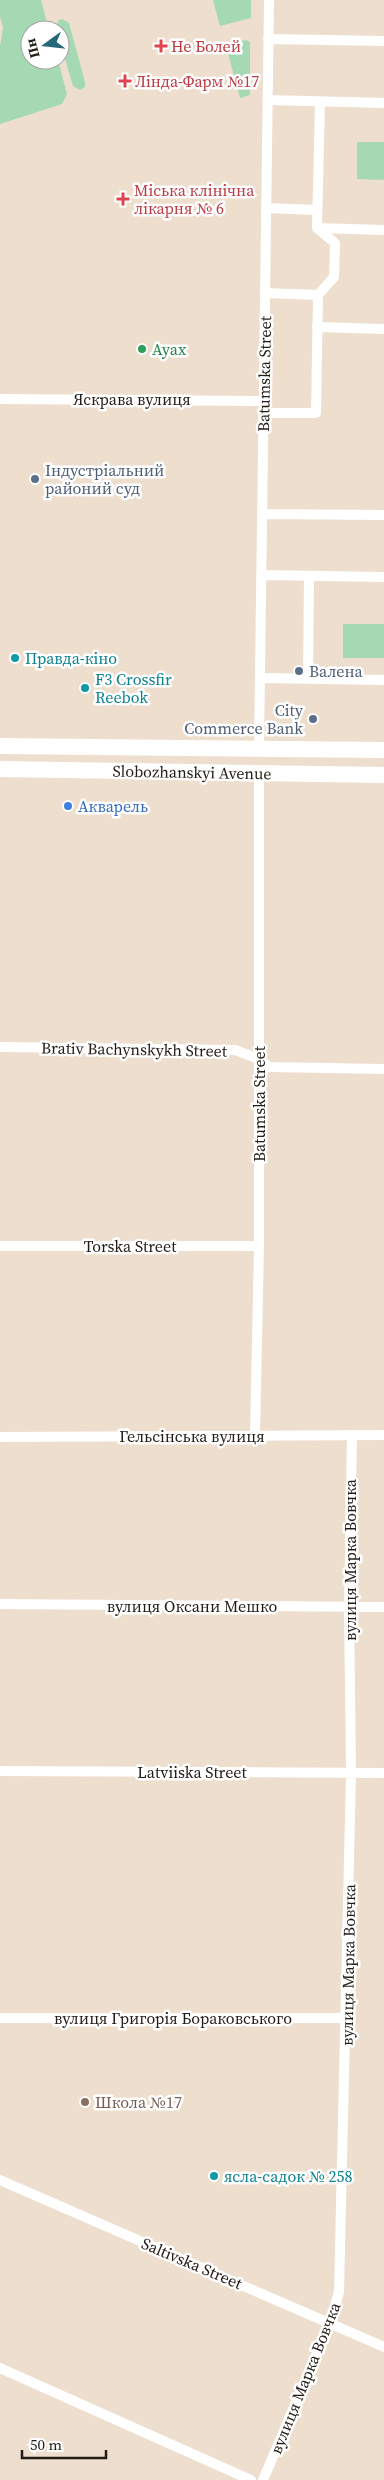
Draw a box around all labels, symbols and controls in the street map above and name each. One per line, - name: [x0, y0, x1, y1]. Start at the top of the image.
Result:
- north arrow: [20, 20, 70, 70]
- place label: Не Болей: [171, 35, 241, 57]
- text: Пн: [20, 36, 45, 60]
- marker: Не Болей: [155, 40, 167, 52]
- place label: Лінда-Фарм №17: [135, 70, 259, 92]
- marker: Лінда-Фарм №17: [119, 75, 131, 87]
- place label: Міська клінічна лікарня № 6: [134, 179, 255, 219]
- marker: Міська клінічна лікарня № 6: [116, 192, 130, 206]
- street label: Batumska Street: [252, 315, 276, 432]
- place label: Ayax: [152, 338, 187, 360]
- marker: Ayax: [136, 343, 148, 355]
- street label: Яскрава вулиця: [73, 388, 191, 410]
- place label: Індустріальний районий суд: [45, 459, 164, 499]
- marker: Індустріальний районий суд: [29, 473, 41, 485]
- place label: Правда-кіно: [25, 647, 117, 669]
- marker: Правда-кіно: [9, 652, 21, 664]
- place label: Валена: [309, 660, 364, 682]
- marker: Валена: [293, 665, 305, 677]
- place label: F3 Crossfir Reebok: [95, 668, 172, 708]
- marker: F3 Crossfir Reebok: [79, 682, 91, 694]
- place label: City Commerce Bank: [184, 699, 304, 739]
- marker: City Commerce Bank: [307, 713, 319, 725]
- street label: Slobozhanskyi Avenue: [112, 760, 272, 784]
- place label: Акварель: [78, 795, 148, 817]
- marker: Акварель: [62, 800, 74, 812]
- street label: Brativ Bachynskykh Street: [41, 1036, 228, 1062]
- street label: Batumska Street: [248, 1045, 270, 1162]
- street label: Torska Street: [84, 1235, 177, 1257]
- street label: Гельсінська вулиця: [119, 1425, 265, 1447]
- street label: вулиця Марка Вовчка: [339, 1478, 361, 1641]
- street label: вулиця Оксани Мешко: [107, 1595, 277, 1617]
- street label: Latviiska Street: [137, 1761, 248, 1783]
- street label: вулиця Марка Вовчка: [336, 1883, 360, 2046]
- street label: вулиця Григорія Бораковського: [54, 2007, 292, 2029]
- place label: Школа №17: [95, 2091, 182, 2113]
- marker: Школа №17: [79, 2096, 91, 2108]
- place label: ясла-садок № 258: [224, 2165, 353, 2187]
- marker: ясла-садок № 258: [208, 2170, 220, 2182]
- street label: Saltivska Street: [138, 2232, 247, 2294]
- street label: вулиця Марка Вовчка: [264, 2298, 346, 2457]
- scale bar: [22, 2428, 106, 2460]
- text: 50 m: [30, 2434, 62, 2455]

